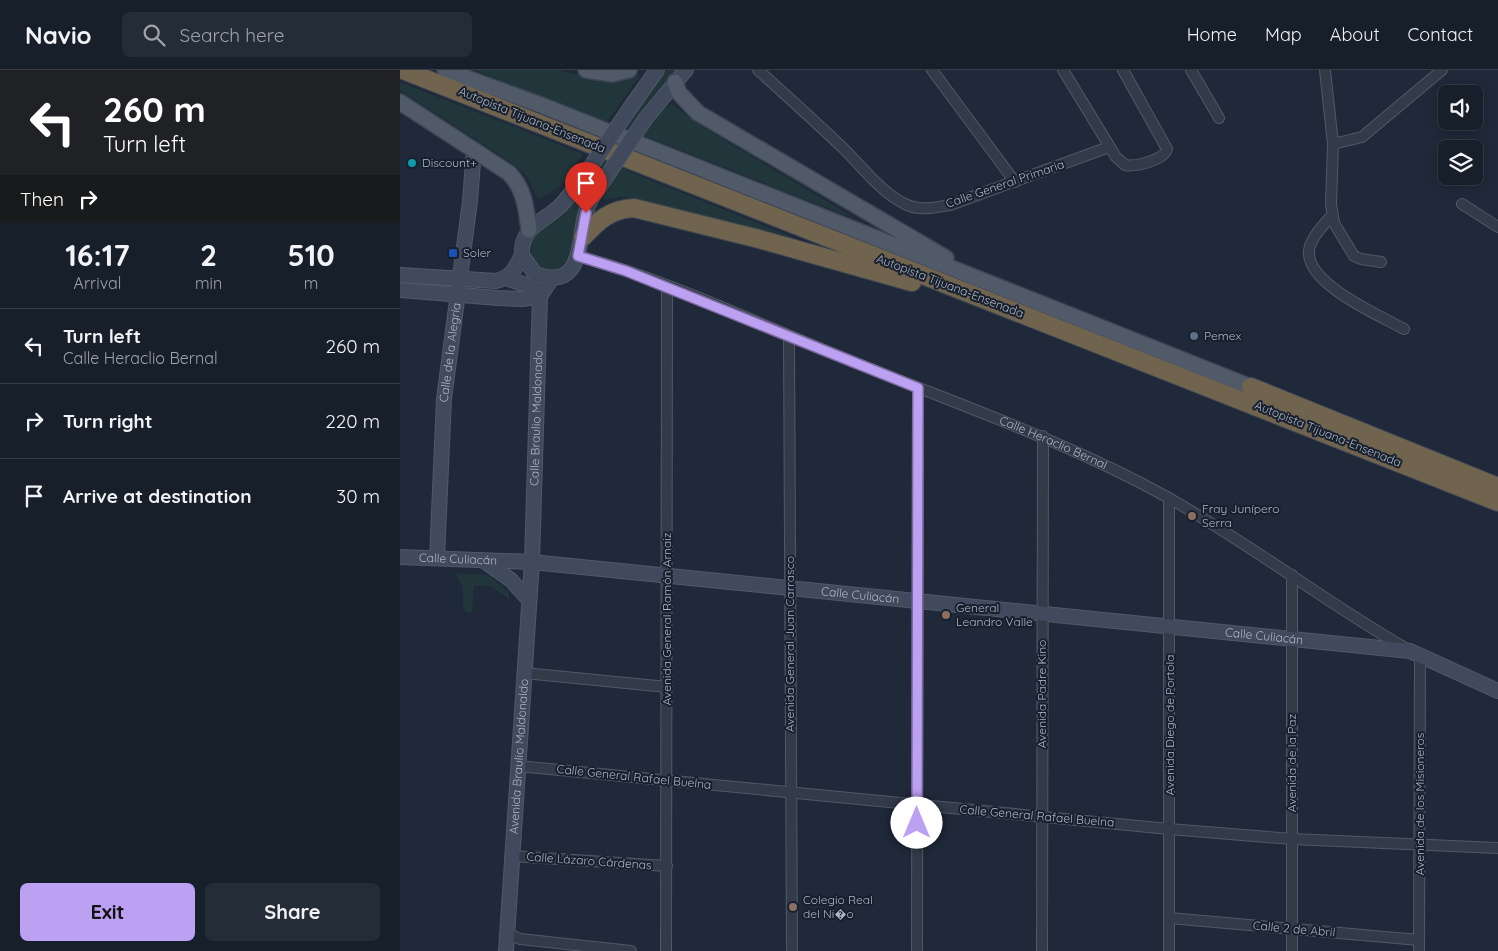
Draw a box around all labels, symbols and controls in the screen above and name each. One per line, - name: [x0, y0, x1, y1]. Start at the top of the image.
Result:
- search box: [122, 12, 472, 57]
- text: Navio: [25, 20, 92, 50]
- icon: search: [140, 21, 168, 49]
- text: Search here: [180, 23, 284, 47]
- text: Home: [1187, 23, 1237, 46]
- text: Map: [1265, 23, 1302, 46]
- text: About: [1330, 23, 1380, 46]
- text: Contact: [1408, 23, 1473, 46]
- street label: Autopista Tijuana-Ensenada: [457, 83, 608, 156]
- map controls: [1438, 85, 1483, 185]
- button: sound: [1438, 85, 1483, 130]
- text: 260 m: [103, 87, 206, 131]
- icon: left: [20, 90, 85, 155]
- text: Turn left: [103, 130, 186, 158]
- button: layers: [1438, 140, 1483, 185]
- place label: Discount+: [422, 155, 477, 170]
- street label: Calle General Primaria: [944, 156, 1066, 211]
- marker: Discount+: [406, 157, 418, 169]
- pin: [565, 162, 607, 213]
- icon: arrive: [572, 169, 600, 197]
- icon: right: [74, 185, 102, 213]
- text: Then: [20, 187, 64, 211]
- text: 16:17: [65, 236, 130, 274]
- text: 2: [200, 236, 217, 274]
- text: 510: [287, 236, 335, 274]
- place label: Soler: [463, 245, 491, 260]
- marker: Soler: [447, 247, 459, 259]
- street label: Autopista Tijuana-Ensenada: [874, 250, 1026, 321]
- text: Arrival: [74, 273, 121, 293]
- text: min: [195, 273, 222, 293]
- text: m: [304, 273, 318, 293]
- street label: Calle de la Alegría: [436, 302, 464, 403]
- text: Turn left: [63, 324, 141, 348]
- place label: Pemex: [1204, 328, 1241, 343]
- marker: Pemex: [1188, 330, 1200, 342]
- icon: left: [20, 332, 48, 360]
- text: 260 m: [325, 334, 380, 358]
- text: Calle Heraclio Bernal: [63, 348, 218, 368]
- street label: Calle Braulio Maldonado: [526, 350, 545, 486]
- street label: Autopista Tijuana-Ensenada: [1253, 397, 1404, 470]
- icon: right: [20, 407, 48, 435]
- text: Turn right: [63, 409, 152, 433]
- text: 220 m: [325, 409, 380, 433]
- street label: Calle Heraclio Bernal: [997, 412, 1110, 472]
- icon: arrive: [20, 482, 48, 510]
- text: Arrive at destination: [63, 484, 252, 508]
- text: 30 m: [336, 484, 380, 508]
- place label: Fray Junípero Serra: [1202, 501, 1279, 530]
- marker: Fray Junípero Serra: [1186, 510, 1198, 522]
- street label: Avenida General Ramón Arnaiz: [659, 532, 674, 706]
- street label: Calle Culiacán: [419, 550, 497, 568]
- street label: Avenida General Juan Carrasco: [782, 556, 797, 732]
- street label: Calle Culiacán: [821, 583, 900, 606]
- place label: General Leandro Valle: [956, 600, 1033, 629]
- marker: General Leandro Valle: [940, 609, 952, 621]
- street label: Calle Culiacán: [1224, 624, 1304, 647]
- street label: Avenida Padre Kino: [1034, 640, 1049, 748]
- street label: Avenida Diego de Portola: [1162, 654, 1177, 796]
- street label: Avenida Braulio Maldonaldo: [506, 678, 531, 835]
- street label: Avenida de la Paz: [1284, 713, 1299, 812]
- street label: Avenida de los Misioneros: [1412, 732, 1427, 875]
- street label: Calle General Rafael Buelna: [556, 761, 712, 792]
- position arrow: [890, 796, 942, 848]
- street label: Calle General Rafael Buelna: [959, 801, 1115, 830]
- street label: Calle Lázaro Cárdenas: [526, 849, 653, 872]
- button: Exit: [20, 883, 195, 941]
- button: Share: [205, 883, 380, 941]
- place label: Colegio Real del Ni�o: [803, 892, 873, 921]
- marker: Colegio Real del Ni�o: [787, 901, 799, 913]
- street label: Calle 2 de Abril: [1252, 917, 1336, 940]

